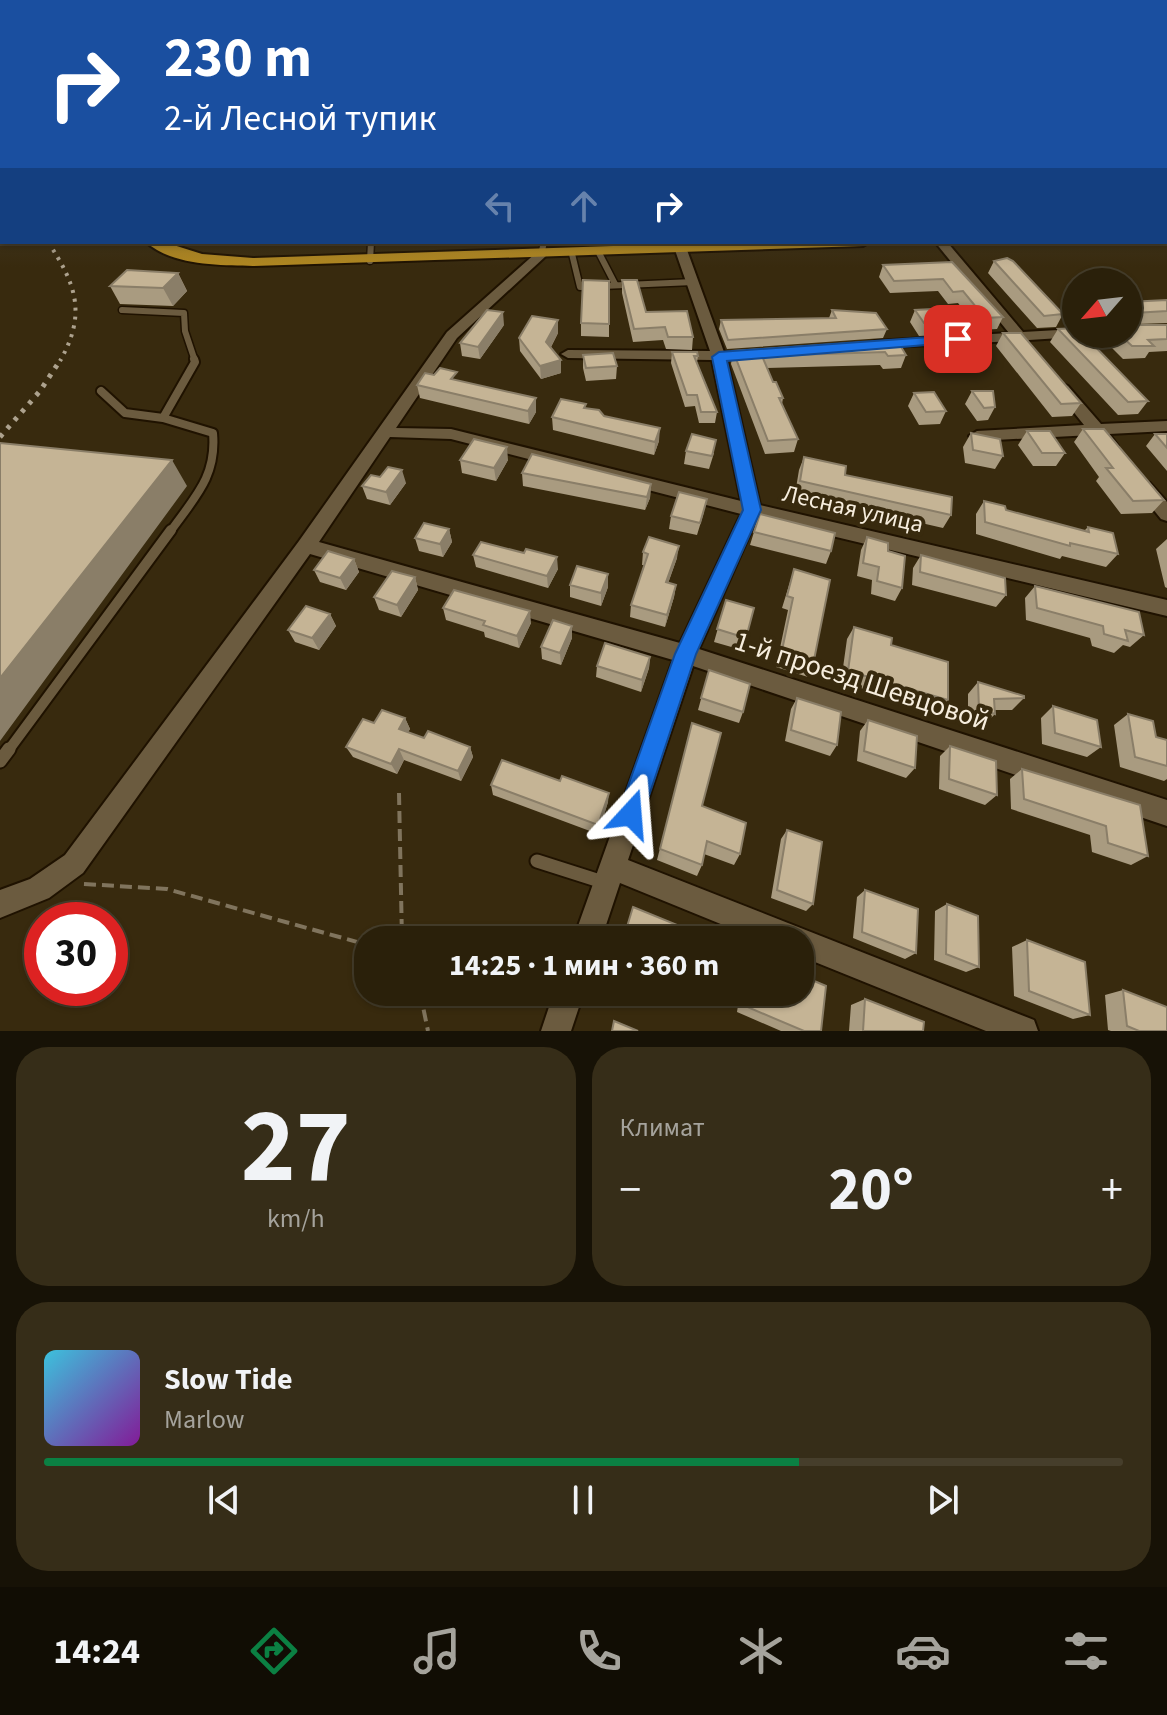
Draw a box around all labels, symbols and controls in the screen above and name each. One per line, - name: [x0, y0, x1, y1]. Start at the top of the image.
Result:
- text: 230 m: [164, 19, 312, 98]
- icon: right: [32, 32, 136, 136]
- text: 2-й Лесной тупик: [164, 93, 436, 144]
- icon: left: [478, 184, 522, 228]
- icon: ahead: [562, 184, 606, 228]
- icon: right: [646, 184, 690, 228]
- north arrow: [1062, 268, 1142, 348]
- map controls: [1062, 268, 1142, 348]
- pin: [924, 305, 992, 373]
- icon: arrive: [936, 317, 980, 361]
- street label: Лесная улица: [779, 476, 927, 542]
- street label: 1-й проезд Шевцовой: [729, 621, 995, 741]
- position arrow: [589, 772, 673, 856]
- speed limit sign: 30: [24, 902, 128, 1006]
- text: 14:25 · 1 мин · 360 m: [449, 944, 719, 987]
- text: 27: [241, 1074, 351, 1222]
- text: Климат: [620, 1109, 705, 1146]
- text: 20°: [829, 1148, 914, 1233]
- text: −: [620, 1159, 641, 1222]
- text: +: [1101, 1159, 1123, 1222]
- text: km/h: [267, 1200, 325, 1237]
- text: Slow Tide: [164, 1358, 293, 1401]
- text: Marlow: [164, 1401, 244, 1438]
- icon: previous: [202, 1478, 246, 1522]
- icon: pause: [561, 1478, 605, 1522]
- icon: next: [921, 1478, 965, 1522]
- icon: directions: [246, 1623, 302, 1679]
- icon: music: [409, 1623, 465, 1679]
- icon: phone: [571, 1623, 627, 1679]
- icon: climate: [733, 1623, 789, 1679]
- icon: car: [895, 1623, 951, 1679]
- icon: filters: [1058, 1623, 1114, 1679]
- text: 14:24: [53, 1626, 140, 1677]

